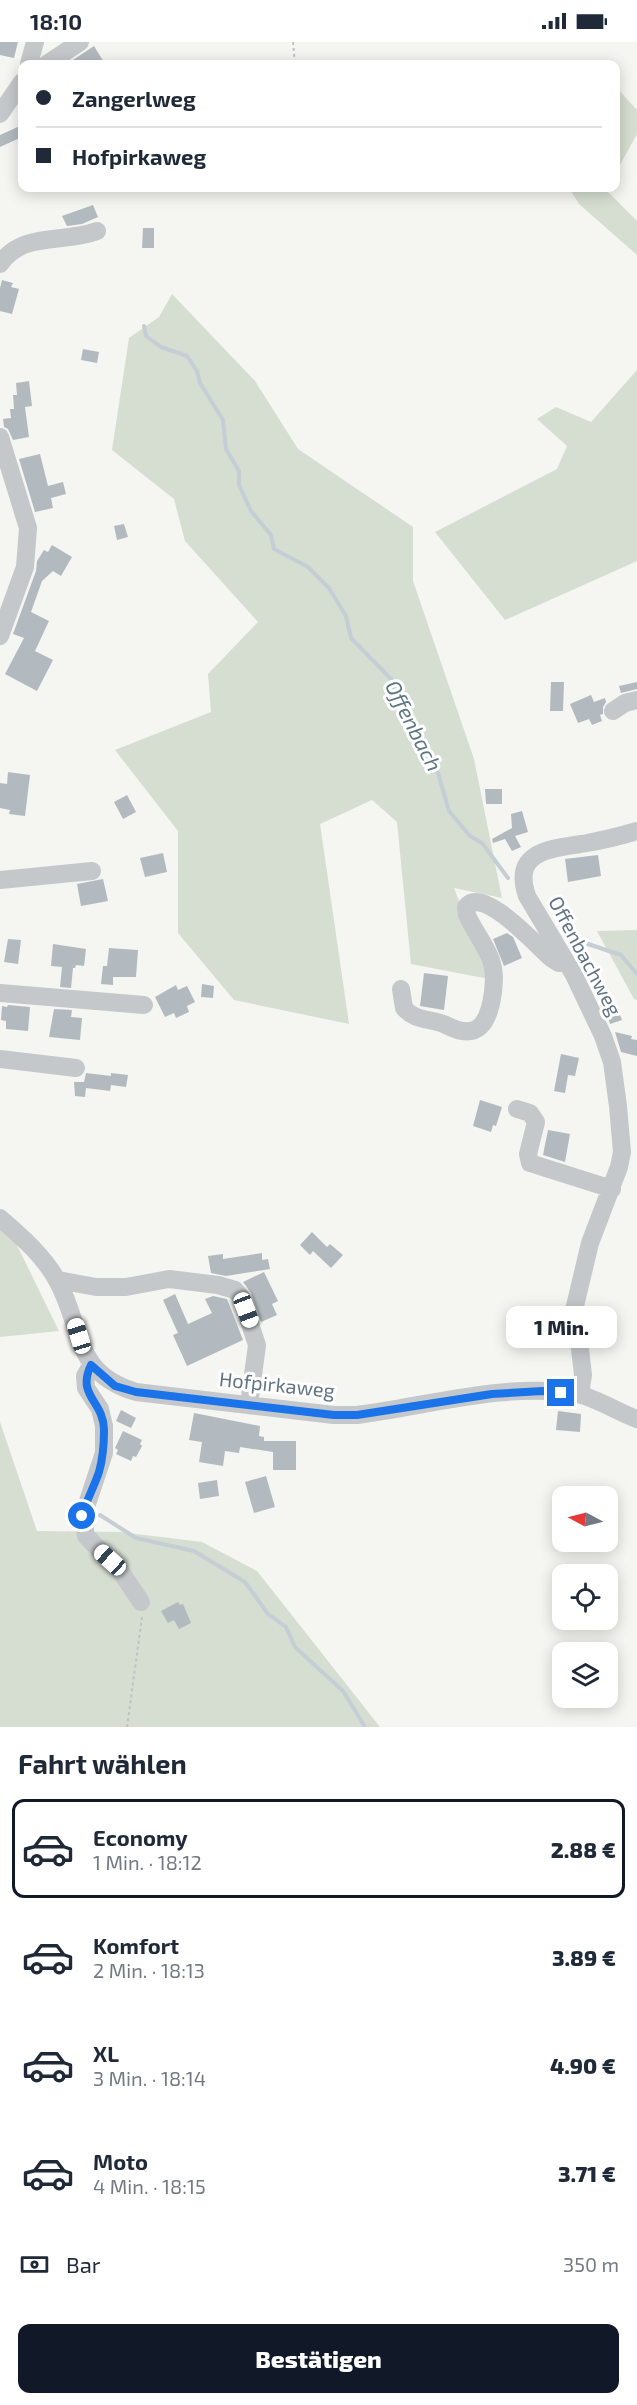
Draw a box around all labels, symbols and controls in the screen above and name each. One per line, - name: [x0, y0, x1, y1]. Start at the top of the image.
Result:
- text: 18:10: [30, 8, 82, 34]
- text: Zangerlweg: [72, 85, 196, 111]
- text: Hofpirkaweg: [72, 143, 206, 169]
- water label: Offenbach: [381, 676, 448, 775]
- street label: Offenbachweg: [544, 892, 627, 1019]
- car: [231, 1290, 261, 1330]
- callout: 1 Min.: [506, 1306, 616, 1348]
- text: 1 Min.: [534, 1315, 589, 1339]
- car: [65, 1316, 93, 1356]
- street label: Hofpirkaweg: [218, 1366, 336, 1402]
- route end: [547, 1379, 574, 1406]
- north arrow: [552, 1486, 618, 1552]
- map controls: [552, 1486, 618, 1708]
- route start: [68, 1502, 95, 1529]
- car: [91, 1541, 129, 1579]
- button: locate: [552, 1564, 618, 1630]
- button: layers: [552, 1642, 618, 1708]
- text: Fahrt wählen: [18, 1747, 187, 1779]
- icon: car: [21, 1822, 75, 1876]
- text: Economy: [93, 1824, 188, 1850]
- text: 2.88 €: [551, 1836, 616, 1862]
- text: 1 Min. · 18:12: [93, 1850, 202, 1874]
- icon: car: [21, 1930, 75, 1984]
- text: Komfort: [93, 1932, 179, 1958]
- text: 3.89 €: [552, 1944, 616, 1970]
- text: 2 Min. · 18:13: [93, 1958, 205, 1982]
- icon: car: [21, 2038, 75, 2092]
- text: XL: [93, 2040, 119, 2066]
- text: 4.90 €: [550, 2052, 616, 2078]
- text: 3 Min. · 18:14: [93, 2066, 206, 2090]
- icon: car: [21, 2146, 75, 2200]
- text: Moto: [93, 2148, 148, 2174]
- text: 3.71 €: [558, 2160, 616, 2186]
- text: 4 Min. · 18:15: [93, 2174, 206, 2198]
- icon: cash: [18, 2248, 51, 2281]
- text: Bar: [66, 2251, 101, 2277]
- text: 350 m: [563, 2252, 619, 2276]
- button: Bestätigen: [18, 2324, 619, 2393]

